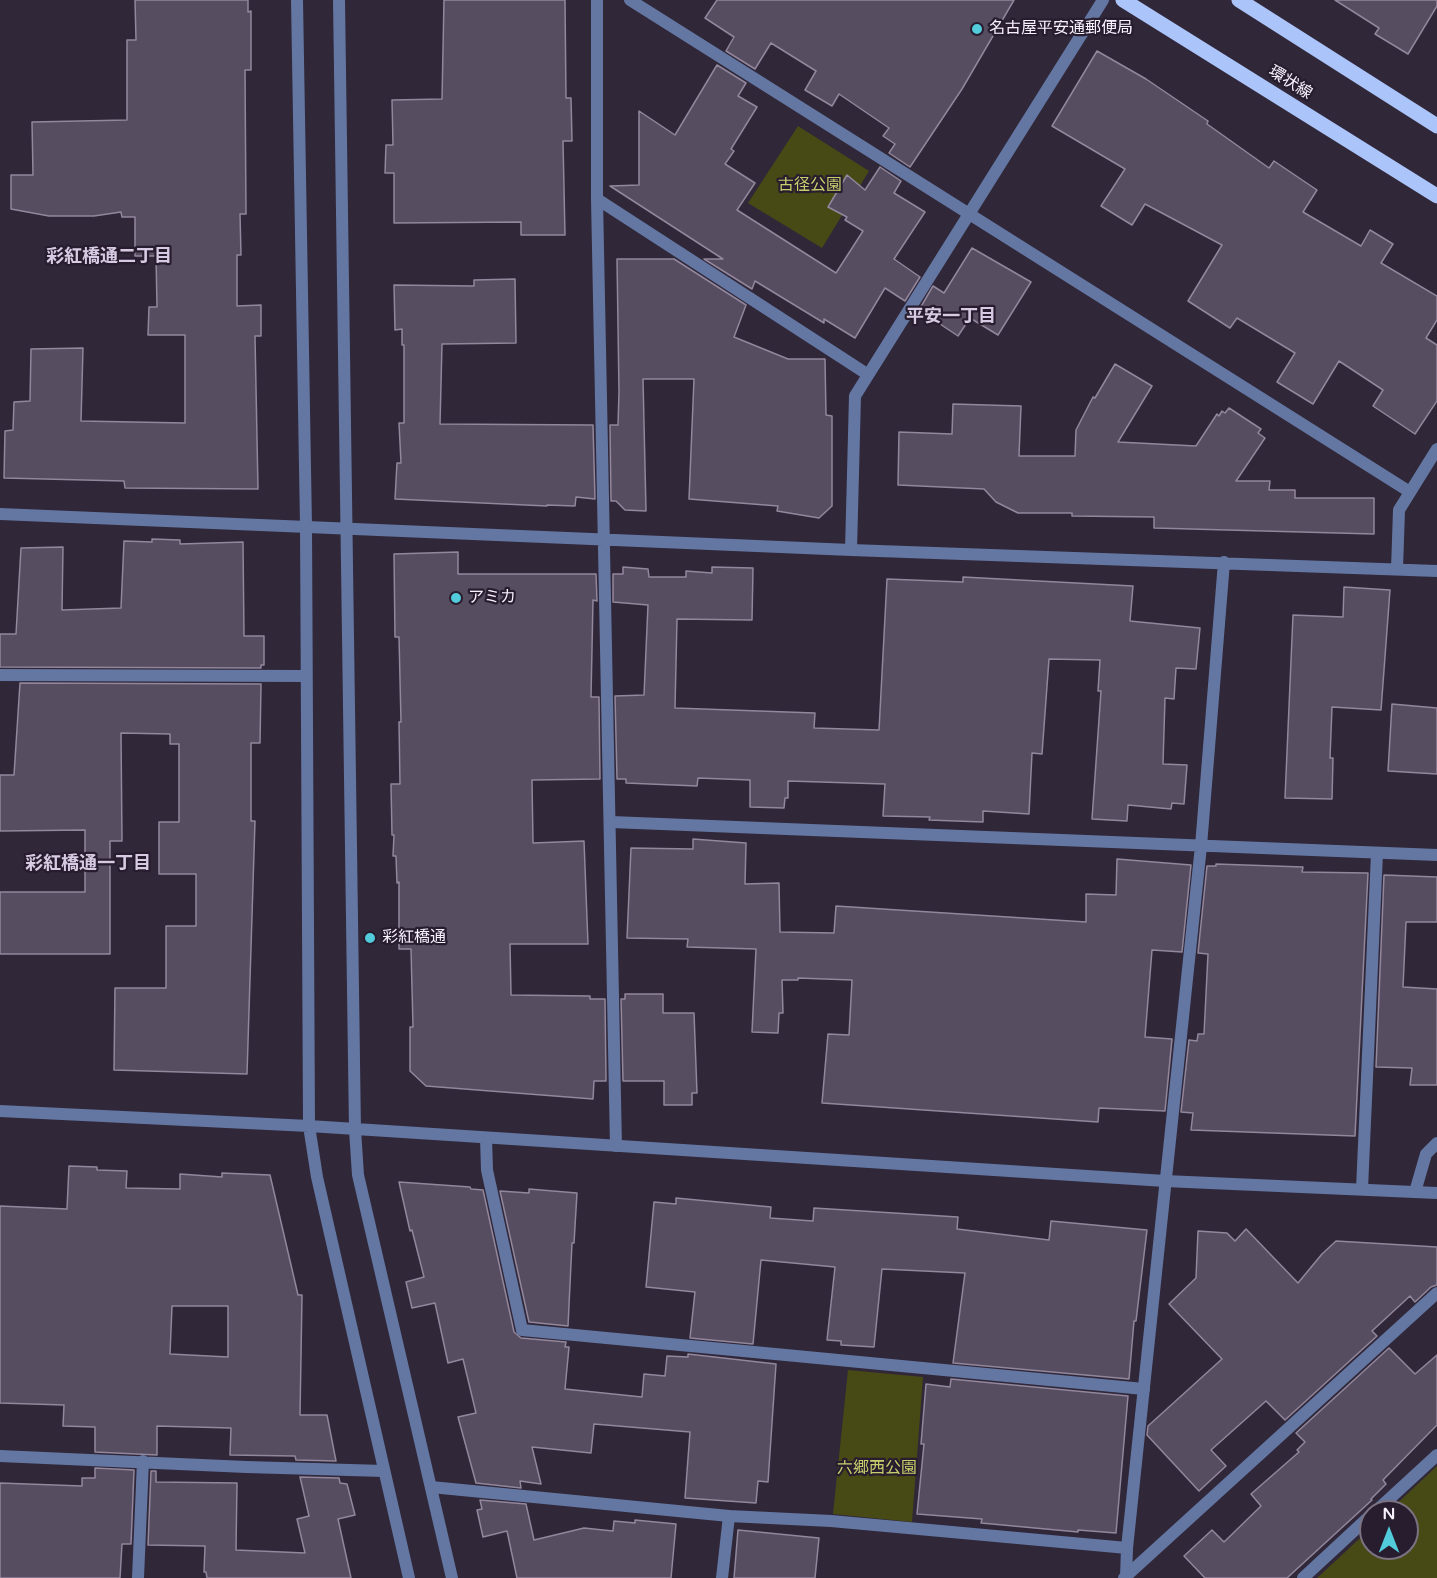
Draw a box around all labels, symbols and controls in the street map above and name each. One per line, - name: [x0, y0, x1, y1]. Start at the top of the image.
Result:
- place label: 名古屋平安通郵便局: [989, 19, 1133, 39]
- marker: 名古屋平安通郵便局: [970, 22, 984, 36]
- street label: 環状線: [1265, 62, 1315, 104]
- park label: 古径公園: [778, 176, 842, 196]
- district label: 彩紅橋通二丁目: [46, 246, 172, 268]
- district label: 平安一丁目: [906, 306, 996, 328]
- place label: アミカ: [468, 588, 516, 608]
- marker: アミカ: [449, 591, 463, 605]
- district label: 彩紅橋通一丁目: [25, 853, 151, 875]
- place label: 彩紅橋通: [382, 928, 446, 948]
- marker: 彩紅橋通: [363, 931, 377, 945]
- park label: 六郷西公園: [837, 1459, 917, 1479]
- north arrow: [1359, 1500, 1419, 1560]
- text: N: [1383, 1504, 1395, 1524]

